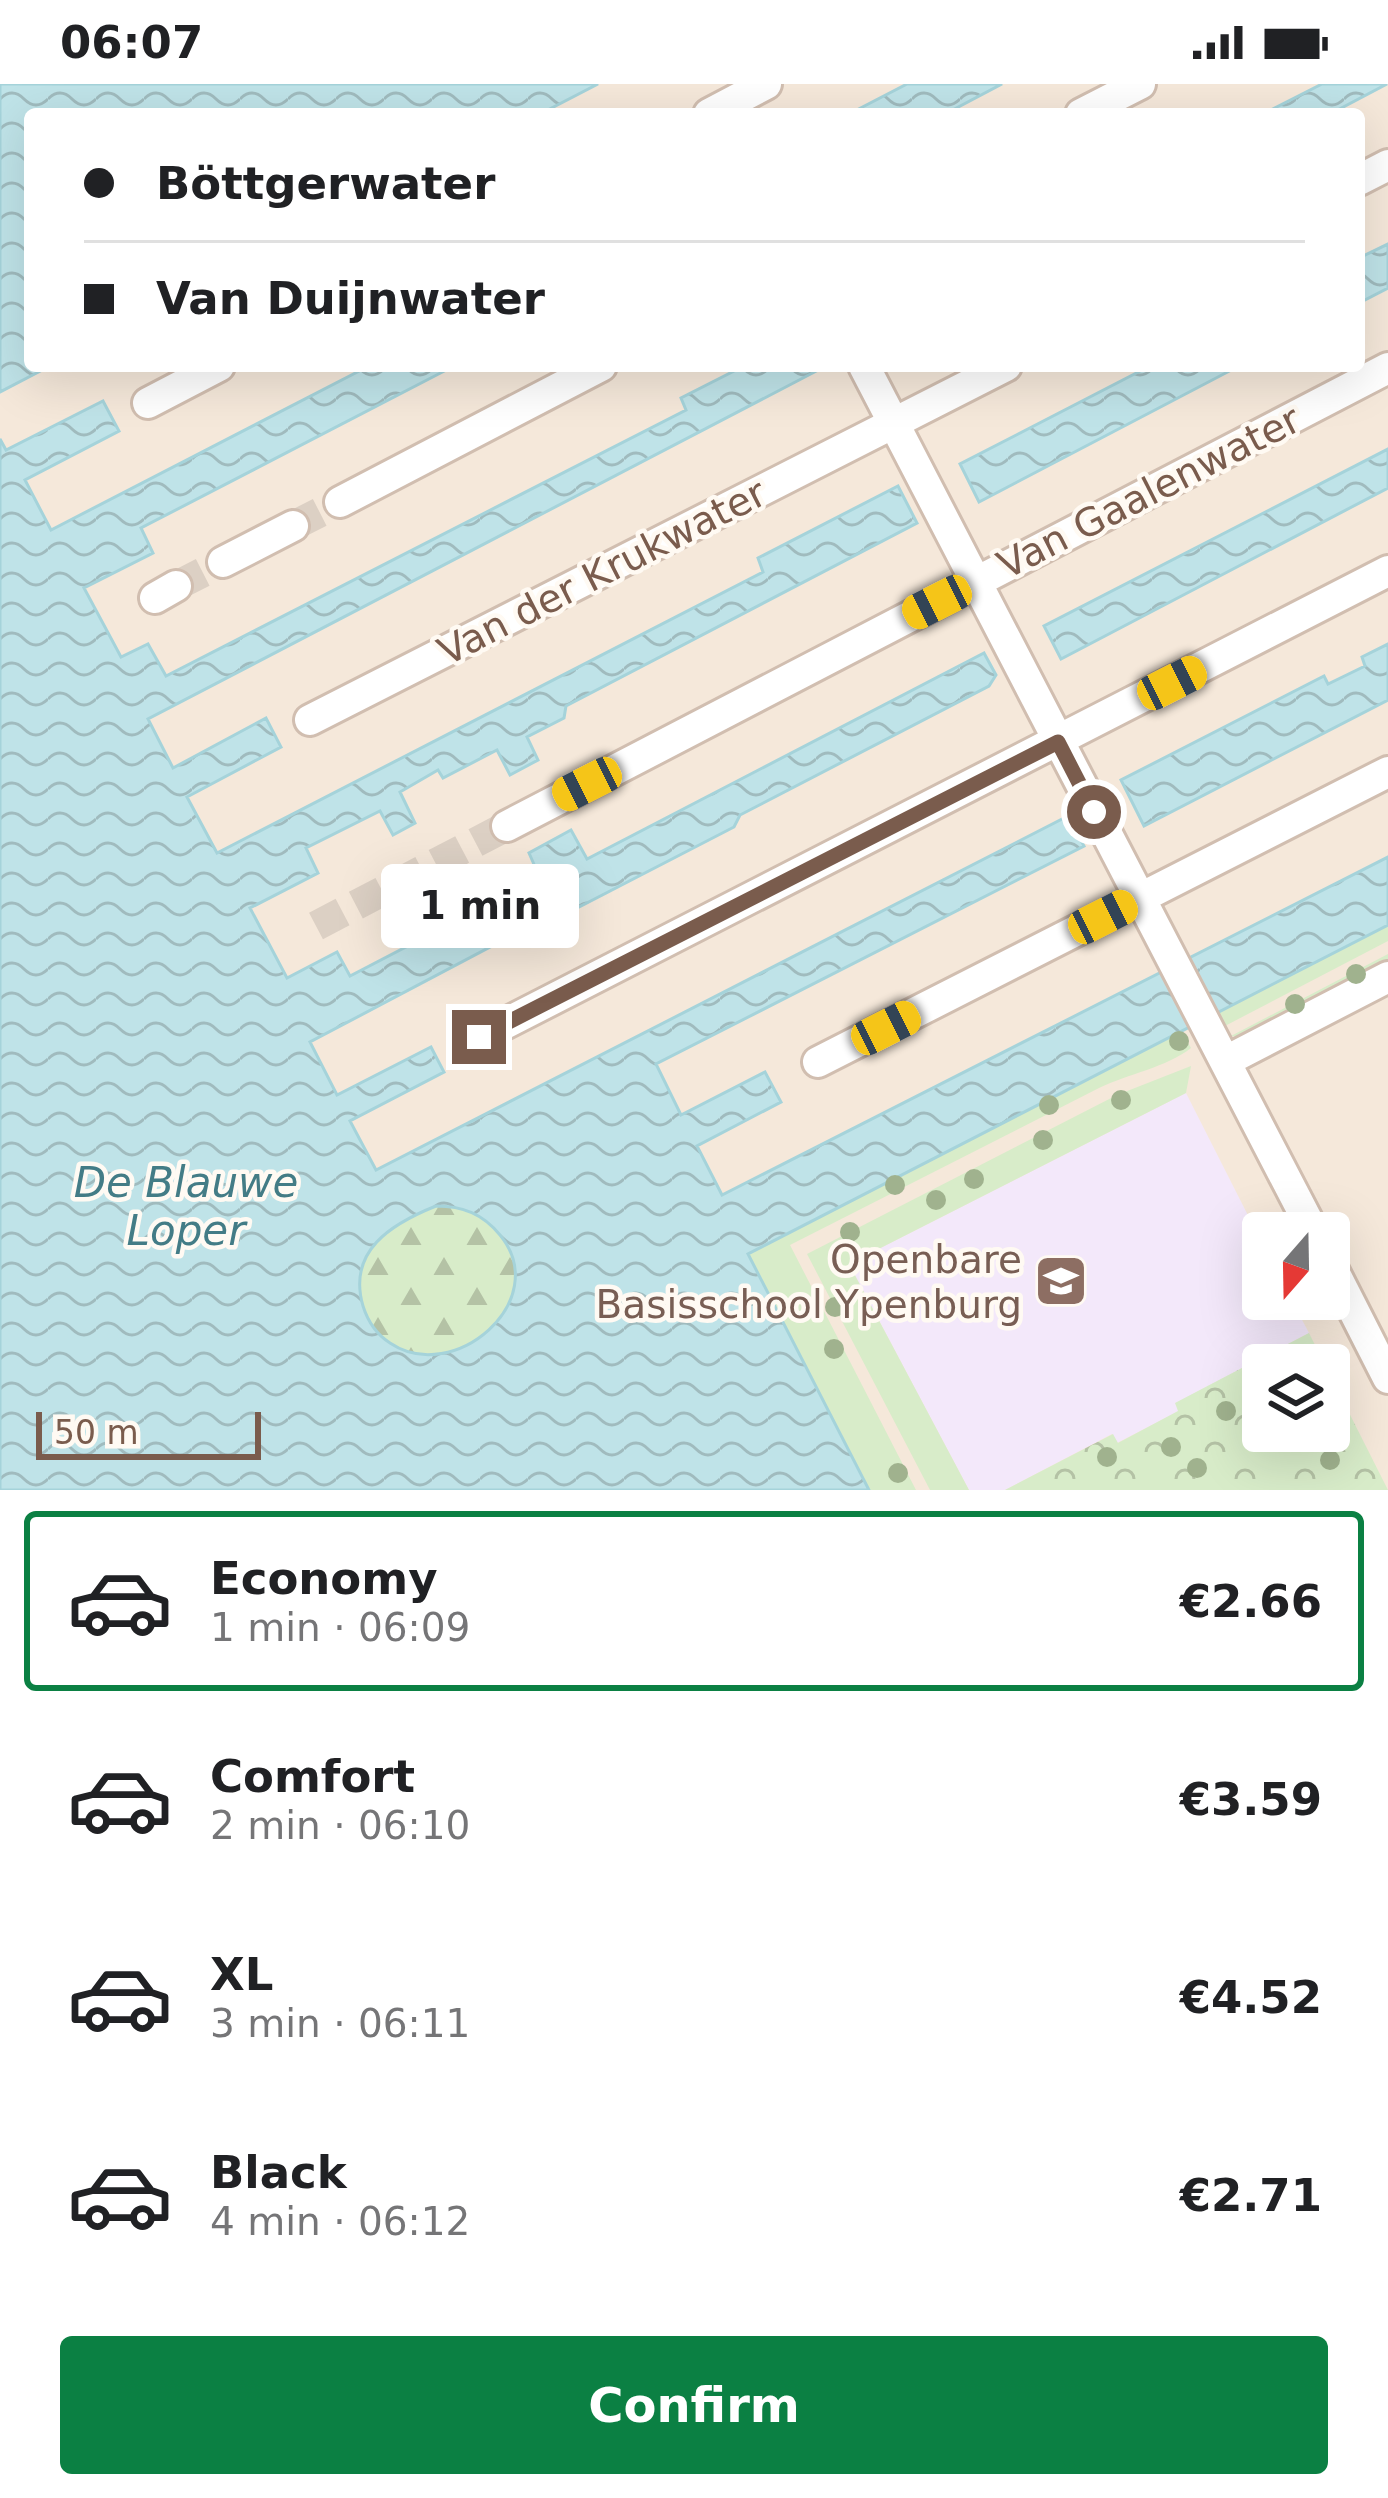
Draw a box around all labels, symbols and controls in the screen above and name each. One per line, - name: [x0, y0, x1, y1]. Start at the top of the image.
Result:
- text: 06:07: [60, 16, 203, 69]
- text: Böttgerwater: [156, 157, 495, 210]
- text: Van Duijnwater: [156, 272, 545, 325]
- street label: Van Gaalenwater: [990, 396, 1309, 588]
- street label: Van der Krukwater: [431, 469, 774, 674]
- car: [897, 570, 977, 634]
- car: [1132, 651, 1212, 715]
- car: [547, 752, 627, 816]
- route start: [1067, 785, 1121, 839]
- callout: 1 min: [380, 863, 578, 947]
- text: 1 min: [419, 883, 541, 928]
- car: [1063, 885, 1143, 949]
- car: [846, 996, 926, 1060]
- route end: [452, 1010, 506, 1064]
- water label: De Blauwe Loper: [74, 1158, 298, 1255]
- north arrow: [1242, 1212, 1350, 1320]
- map controls: [1242, 1212, 1350, 1452]
- place label: Openbare Basisschool Ypenburg: [596, 1237, 1022, 1327]
- school or university icon: Openbare Basisschool Ypenburg: [1033, 1253, 1089, 1309]
- button: layers: [1242, 1344, 1350, 1452]
- scale bar: [36, 1406, 261, 1459]
- text: 50 m: [54, 1413, 139, 1452]
- icon: car: [66, 1547, 174, 1655]
- text: Economy: [210, 1552, 438, 1605]
- text: €2.66: [1180, 1575, 1322, 1628]
- text: 1 min · 06:09: [210, 1605, 470, 1650]
- icon: car: [66, 1745, 174, 1853]
- text: Comfort: [210, 1750, 415, 1803]
- text: €3.59: [1180, 1773, 1322, 1826]
- text: 2 min · 06:10: [210, 1803, 470, 1848]
- icon: car: [66, 1943, 174, 2051]
- text: XL: [210, 1948, 273, 2001]
- text: €4.52: [1180, 1971, 1322, 2024]
- text: 3 min · 06:11: [210, 2001, 470, 2046]
- icon: car: [66, 2141, 174, 2249]
- text: Black: [210, 2146, 347, 2199]
- text: €2.71: [1180, 2169, 1322, 2222]
- text: 4 min · 06:12: [210, 2199, 470, 2244]
- button: Confirm: [60, 2336, 1328, 2474]

